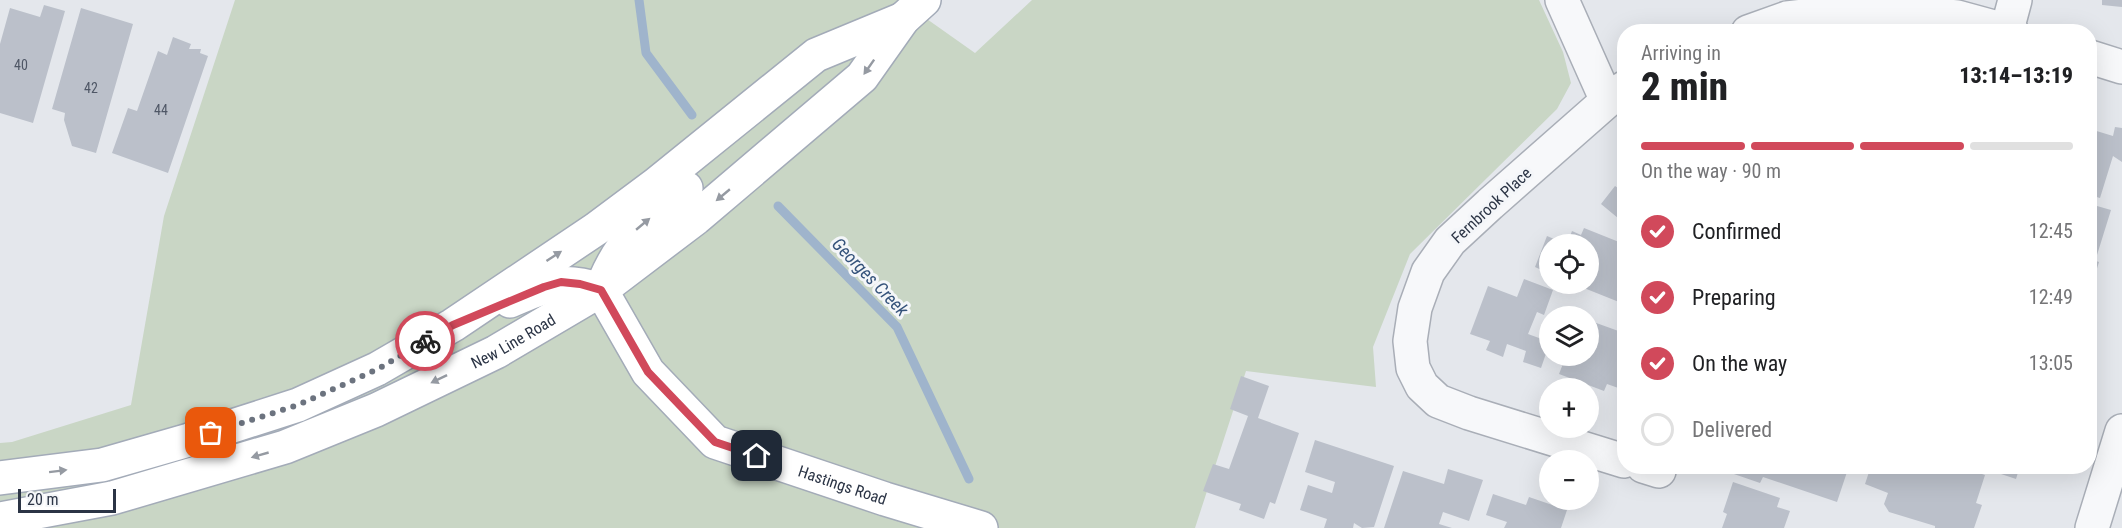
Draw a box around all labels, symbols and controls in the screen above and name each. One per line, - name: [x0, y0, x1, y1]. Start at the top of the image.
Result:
- text: Arriving in: [1641, 41, 1721, 65]
- house number: 40: [14, 57, 28, 73]
- one-way arrow: [863, 58, 875, 74]
- text: 13:14–13:19: [1959, 63, 2073, 88]
- text: 2 min: [1641, 64, 1728, 110]
- house number: 42: [84, 80, 98, 96]
- house number: 44: [154, 102, 168, 118]
- text: On the way · 90 m: [1641, 159, 1781, 183]
- street label: Fernbrook Place: [1447, 164, 1535, 247]
- one-way arrow: [716, 188, 731, 201]
- icon: check: [1641, 215, 1674, 248]
- one-way arrow: [635, 218, 650, 231]
- text: Confirmed: [1692, 219, 1781, 244]
- text: 12:45: [2029, 219, 2073, 243]
- water label: Georges Creek: [828, 233, 914, 321]
- map controls: [1539, 234, 1599, 510]
- button: locate: [1539, 234, 1599, 294]
- one-way arrow: [545, 251, 562, 262]
- icon: check: [1641, 281, 1674, 314]
- text: Preparing: [1692, 285, 1776, 310]
- text: 12:49: [2029, 285, 2073, 309]
- button: layers: [1539, 306, 1599, 366]
- street label: New Line Road: [468, 310, 559, 373]
- courier: [395, 311, 455, 371]
- icon: bike: [409, 325, 442, 358]
- icon: check: [1641, 347, 1674, 380]
- text: On the way: [1692, 351, 1787, 376]
- text: 13:05: [2029, 351, 2073, 375]
- one-way arrow: [431, 375, 448, 384]
- button: +: [1539, 378, 1599, 438]
- pin: [185, 407, 236, 458]
- icon: bag: [194, 416, 227, 449]
- text: Delivered: [1692, 417, 1772, 442]
- pin: [731, 430, 782, 481]
- icon: home: [740, 439, 773, 472]
- button: −: [1539, 450, 1599, 510]
- one-way arrow: [251, 451, 269, 460]
- street label: Hastings Road: [796, 462, 889, 509]
- one-way arrow: [49, 466, 68, 475]
- scale bar: [18, 486, 116, 514]
- text: 20 m: [27, 490, 59, 509]

